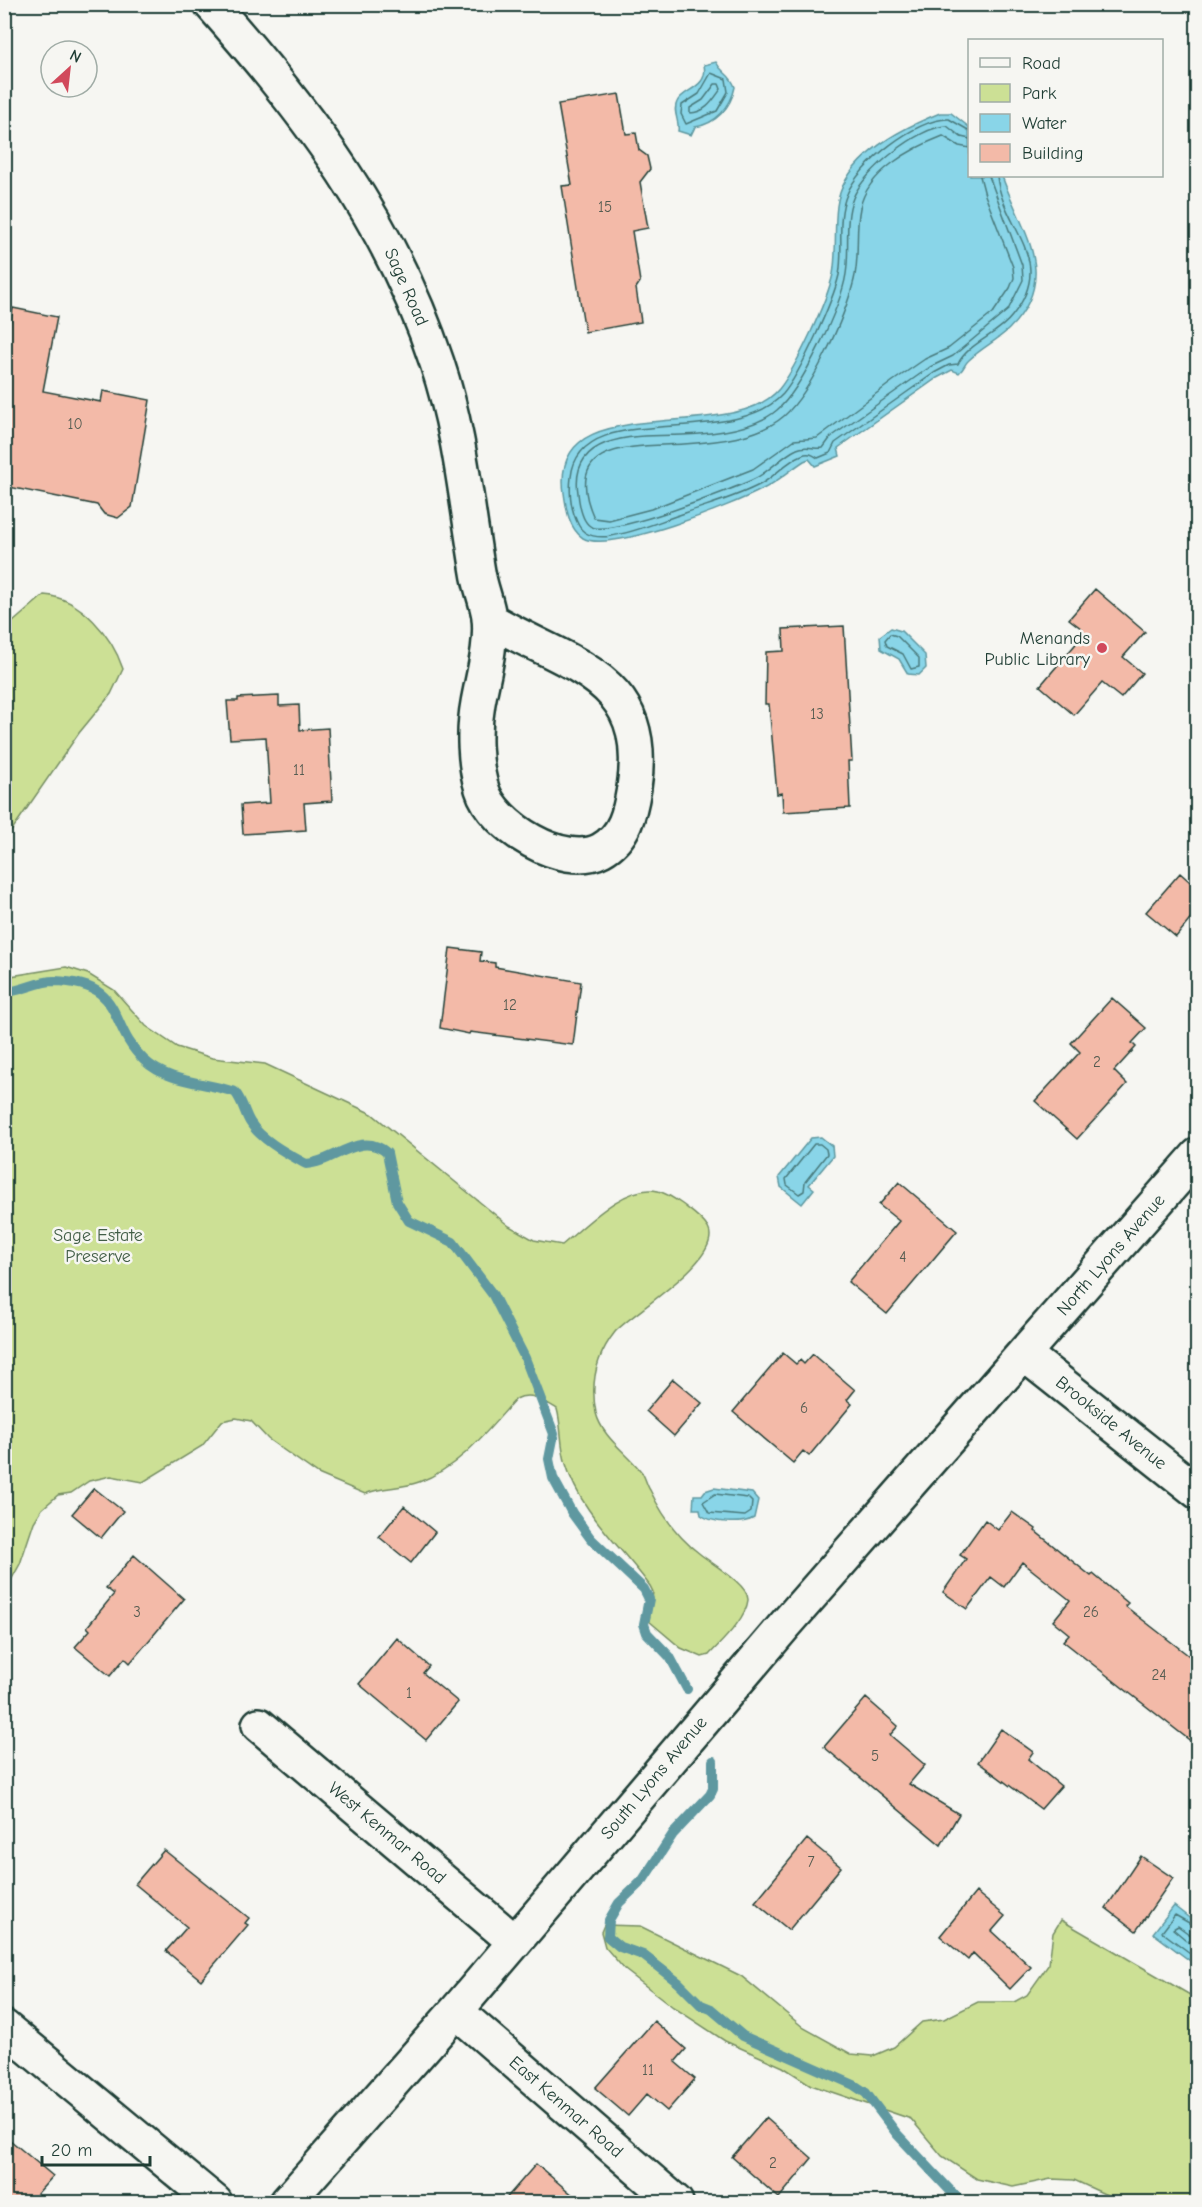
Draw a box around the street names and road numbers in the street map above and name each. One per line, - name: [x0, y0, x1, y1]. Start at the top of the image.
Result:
- street label: Sage Road: [380, 245, 432, 329]
- street label: North Lyons Avenue: [1053, 1190, 1169, 1320]
- street label: Brookside Avenue: [1051, 1372, 1171, 1474]
- street label: South Lyons Avenue: [596, 1712, 712, 1844]
- street label: West Kenmar Road: [324, 1778, 450, 1888]
- street label: East Kenmar Road: [505, 2052, 627, 2162]

